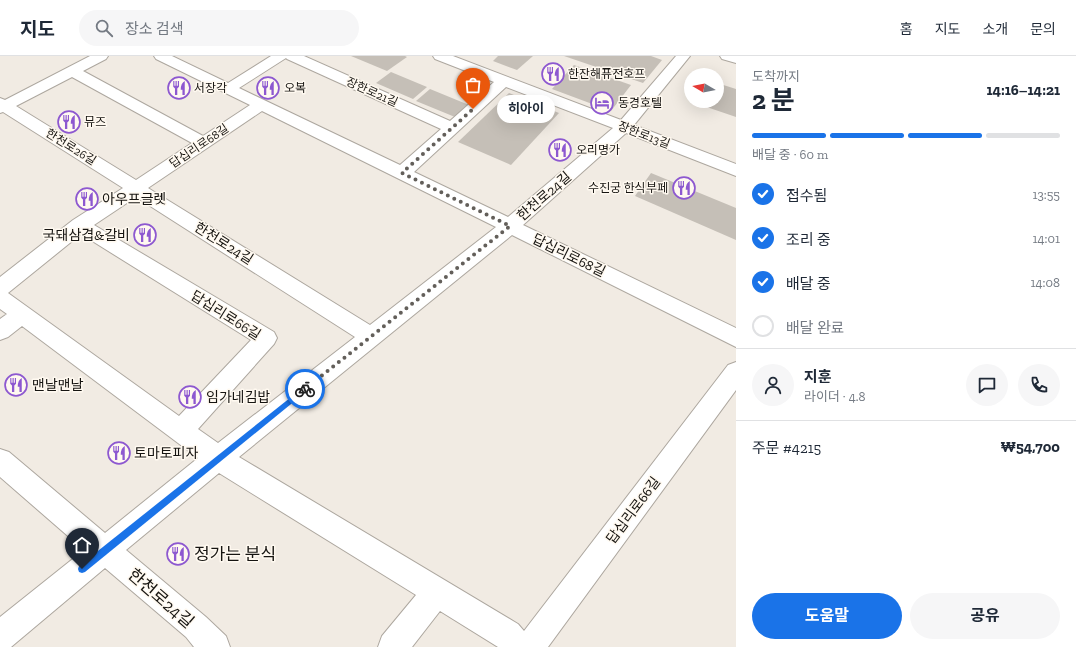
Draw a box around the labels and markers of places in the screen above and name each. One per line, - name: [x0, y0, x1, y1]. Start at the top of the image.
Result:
- restaurant icon: 한잔해퓨전호프: [540, 61, 566, 87]
- place label: 한잔해퓨전호프: [568, 67, 645, 81]
- pin: [456, 68, 490, 109]
- restaurant icon: 서장각: [166, 75, 192, 101]
- restaurant icon: 오복: [255, 75, 281, 101]
- place label: 서장각: [194, 81, 227, 95]
- place label: 오복: [284, 81, 306, 95]
- hotel icon: 동경호텔: [589, 90, 615, 116]
- callout: 히아이: [497, 95, 555, 123]
- place label: 동경호텔: [618, 96, 662, 110]
- restaurant icon: 뮤즈: [56, 109, 82, 135]
- place label: 뮤즈: [84, 115, 106, 129]
- restaurant icon: 오리명가: [547, 137, 573, 163]
- place label: 오리명가: [576, 143, 620, 157]
- restaurant icon: 수진궁 한식부페: [671, 175, 697, 201]
- place label: 수진궁 한식부페: [588, 181, 668, 195]
- restaurant icon: 아우프글렛: [74, 186, 100, 212]
- place label: 아우프글렛: [102, 191, 166, 208]
- restaurant icon: 국돼삼겹&갈비: [132, 222, 158, 248]
- place label: 국돼삼겹&갈비: [43, 227, 130, 244]
- restaurant icon: 맨날맨날: [3, 372, 29, 398]
- place label: 맨날맨날: [32, 377, 84, 394]
- restaurant icon: 임가네김밥: [177, 384, 203, 410]
- place label: 임가네김밥: [206, 389, 271, 406]
- restaurant icon: 토마토피자: [106, 440, 132, 466]
- place label: 토마토피자: [134, 445, 199, 462]
- pin: [65, 528, 99, 569]
- restaurant icon: 정가는 분식: [165, 541, 191, 567]
- place label: 정가는 분식: [194, 544, 276, 564]

